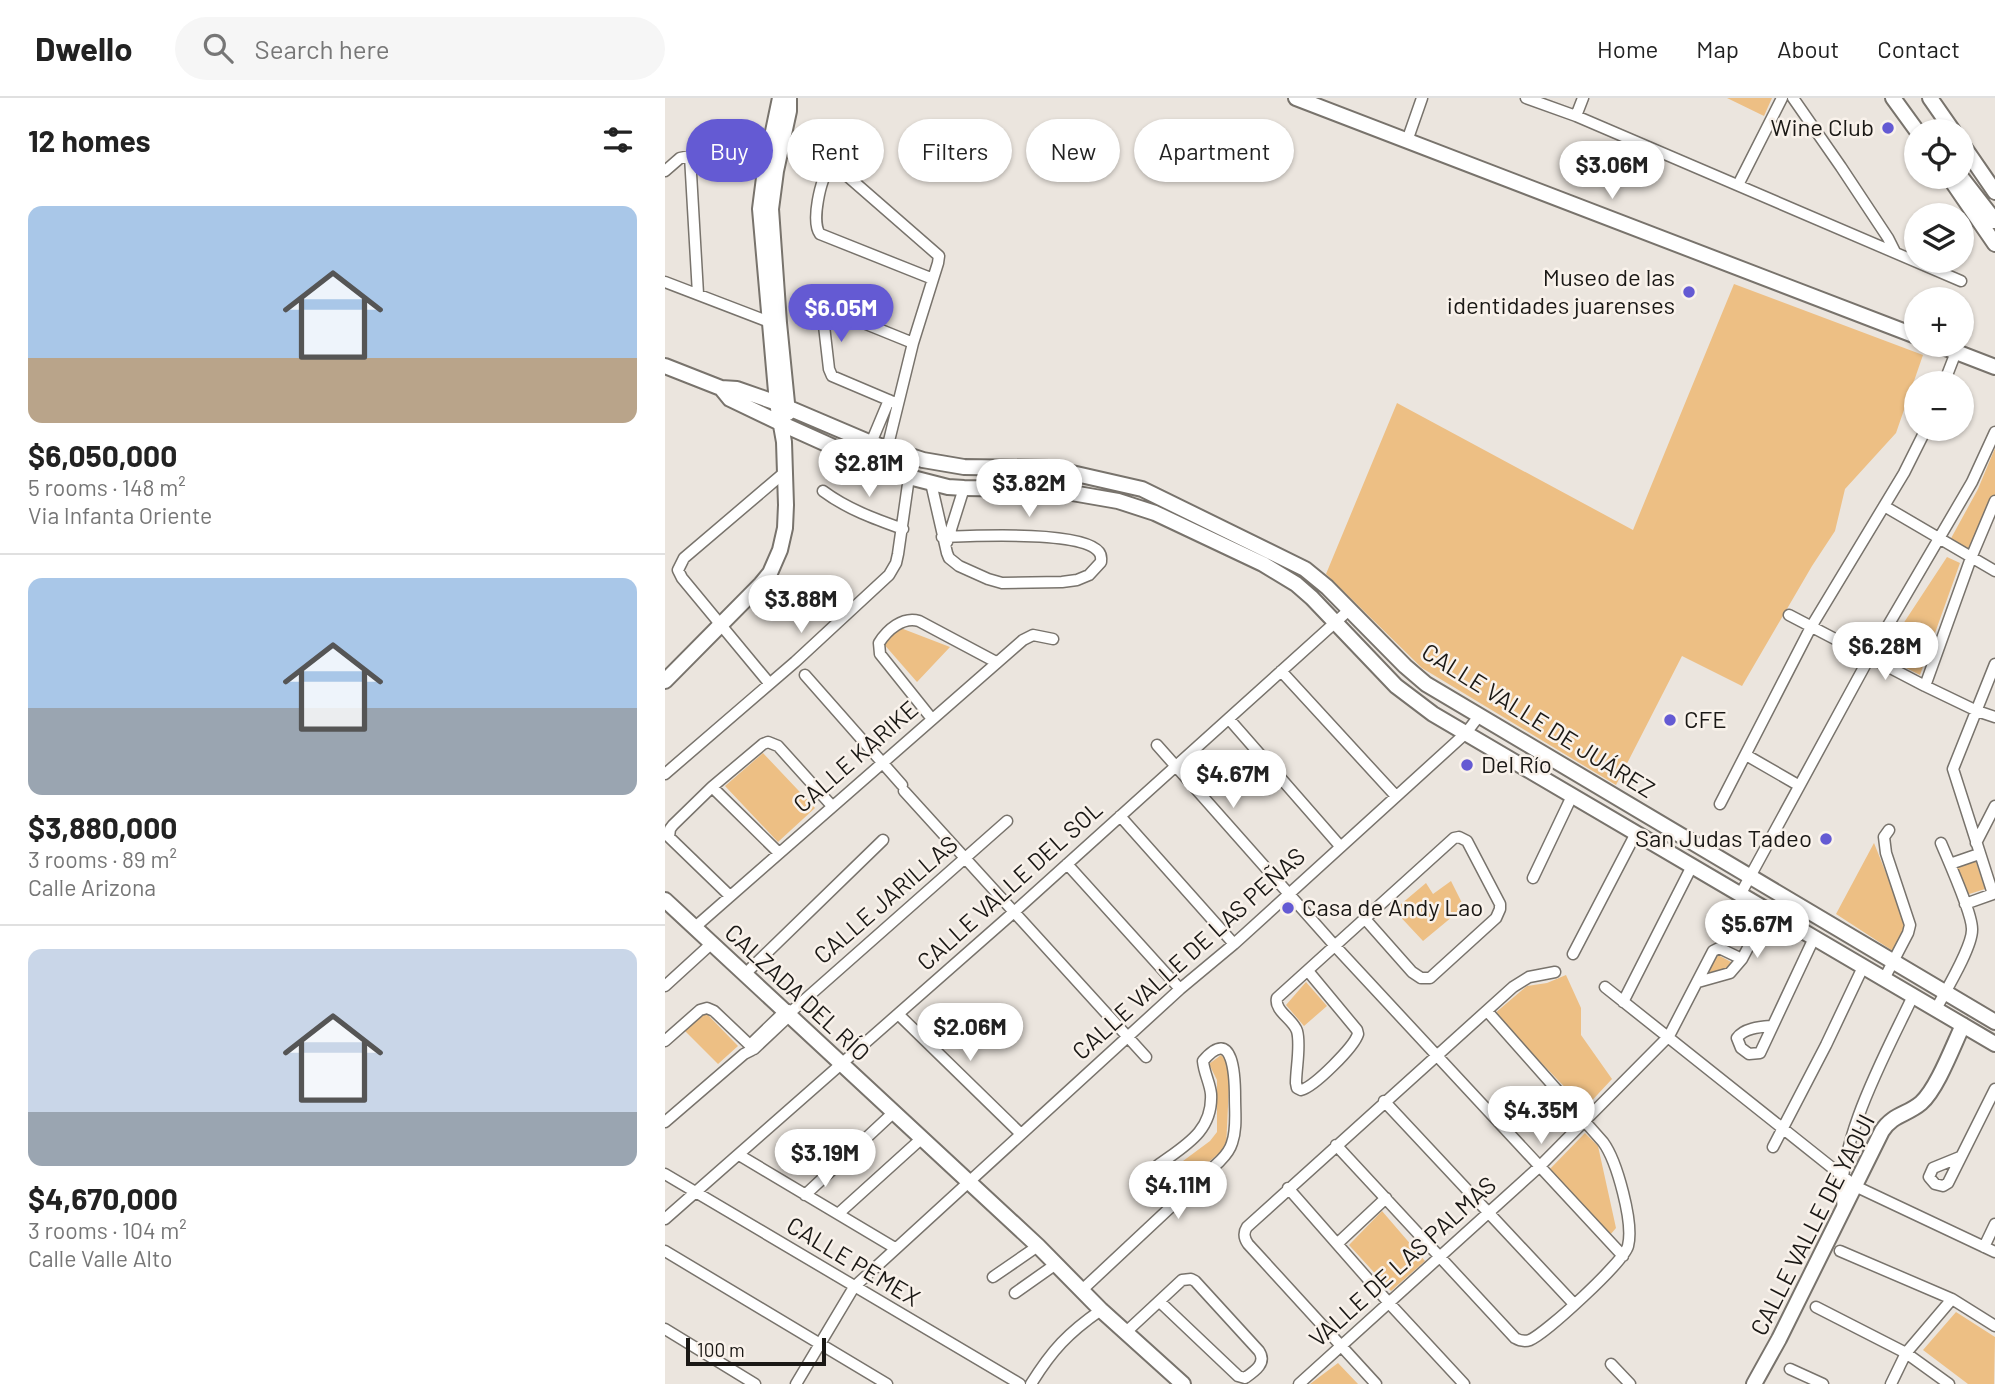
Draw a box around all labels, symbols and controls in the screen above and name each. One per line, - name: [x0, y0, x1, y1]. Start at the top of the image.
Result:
- search box: [175, 17, 665, 80]
- text: Dwello: [35, 28, 133, 68]
- icon: search: [199, 29, 237, 67]
- text: Search here: [255, 33, 390, 64]
- text: Home: [1597, 34, 1658, 63]
- text: Map: [1696, 34, 1739, 63]
- text: About: [1777, 34, 1839, 63]
- text: Contact: [1877, 34, 1960, 63]
- place label: Wine Club: [1770, 112, 1874, 141]
- chip: Buy: [686, 119, 773, 182]
- chip: Rent: [787, 119, 884, 182]
- chip: Filters: [898, 119, 1012, 182]
- chip: New: [1026, 119, 1120, 182]
- chip: Apartment: [1134, 119, 1294, 182]
- map controls: [1904, 119, 1974, 441]
- button: locate: [1904, 119, 1974, 189]
- marker: Wine Club: [1880, 120, 1896, 136]
- icon: filters: [599, 121, 637, 159]
- text: 12 homes: [28, 122, 151, 158]
- pin: $3.06M: [1555, 141, 1669, 201]
- text: $3.06M: [1575, 150, 1649, 178]
- button: layers: [1904, 203, 1974, 273]
- icon: home: [270, 252, 396, 378]
- place label: Museo de las identidades juarenses: [1447, 262, 1675, 319]
- marker: Museo de las identidades juarenses: [1681, 284, 1697, 300]
- pin: $6.05M: [784, 285, 898, 344]
- button: +: [1904, 287, 1974, 357]
- text: $6.05M: [804, 293, 878, 321]
- button: −: [1904, 371, 1974, 441]
- text: $6,050,000: [28, 437, 177, 473]
- pin: $2.81M: [812, 440, 926, 499]
- text: $2.81M: [834, 448, 904, 476]
- pin: $3.82M: [972, 460, 1086, 519]
- text: $3.82M: [992, 468, 1066, 496]
- text: 5 rooms · 148 m²: [28, 473, 186, 501]
- text: Via Infanta Oriente: [28, 501, 212, 529]
- pin: $3.88M: [744, 575, 858, 635]
- text: $3.88M: [764, 584, 838, 612]
- pin: $6.28M: [1828, 622, 1942, 682]
- icon: home: [270, 624, 396, 750]
- text: $6.28M: [1848, 631, 1922, 659]
- street label: CALLE VALLE DE JUÁREZ: [1417, 636, 1661, 803]
- street label: CALLE KARIKE: [787, 694, 923, 818]
- place label: CFE: [1684, 704, 1727, 733]
- marker: CFE: [1662, 712, 1678, 728]
- place label: Del Río: [1481, 749, 1552, 778]
- pin: $4.67M: [1176, 750, 1290, 810]
- marker: Del Río: [1459, 757, 1475, 773]
- text: $4.67M: [1196, 759, 1270, 787]
- street label: CALLE VALLE DEL SOL: [910, 794, 1108, 976]
- text: $3,880,000: [28, 809, 177, 845]
- place label: San Judas Tadeo: [1635, 823, 1812, 852]
- street label: CALLE JARILLAS: [807, 829, 963, 969]
- marker: San Judas Tadeo: [1818, 831, 1834, 847]
- street label: CALLE VALLE DE LAS PEÑAS: [1066, 841, 1310, 1065]
- text: 3 rooms · 89 m²: [28, 845, 177, 873]
- text: Calle Arizona: [28, 873, 156, 901]
- place label: Casa de Andy Lao: [1302, 892, 1483, 921]
- marker: Casa de Andy Lao: [1280, 900, 1296, 916]
- pin: $5.67M: [1700, 900, 1814, 960]
- text: $5.67M: [1721, 909, 1793, 937]
- street label: CALZADA DEL RÍO: [719, 917, 877, 1067]
- icon: home: [270, 995, 396, 1121]
- pin: $2.06M: [913, 1004, 1027, 1063]
- text: $2.06M: [933, 1012, 1007, 1040]
- pin: $4.35M: [1484, 1086, 1598, 1146]
- text: $4.35M: [1504, 1095, 1578, 1123]
- street label: CALLE VALLE DE YAQUI: [1743, 1109, 1880, 1340]
- pin: $3.19M: [768, 1130, 882, 1189]
- text: $3.19M: [791, 1138, 859, 1166]
- pin: $4.11M: [1121, 1162, 1235, 1221]
- street label: VALLE DE LAS PALMAS: [1303, 1169, 1501, 1352]
- text: $4.11M: [1145, 1170, 1211, 1198]
- text: $4,670,000: [28, 1180, 178, 1216]
- street label: CALLE PEMEX: [782, 1210, 926, 1312]
- text: 3 rooms · 104 m²: [28, 1216, 187, 1244]
- text: Calle Valle Alto: [28, 1244, 172, 1272]
- scale bar: [686, 1335, 826, 1367]
- text: 100 m: [697, 1338, 745, 1361]

